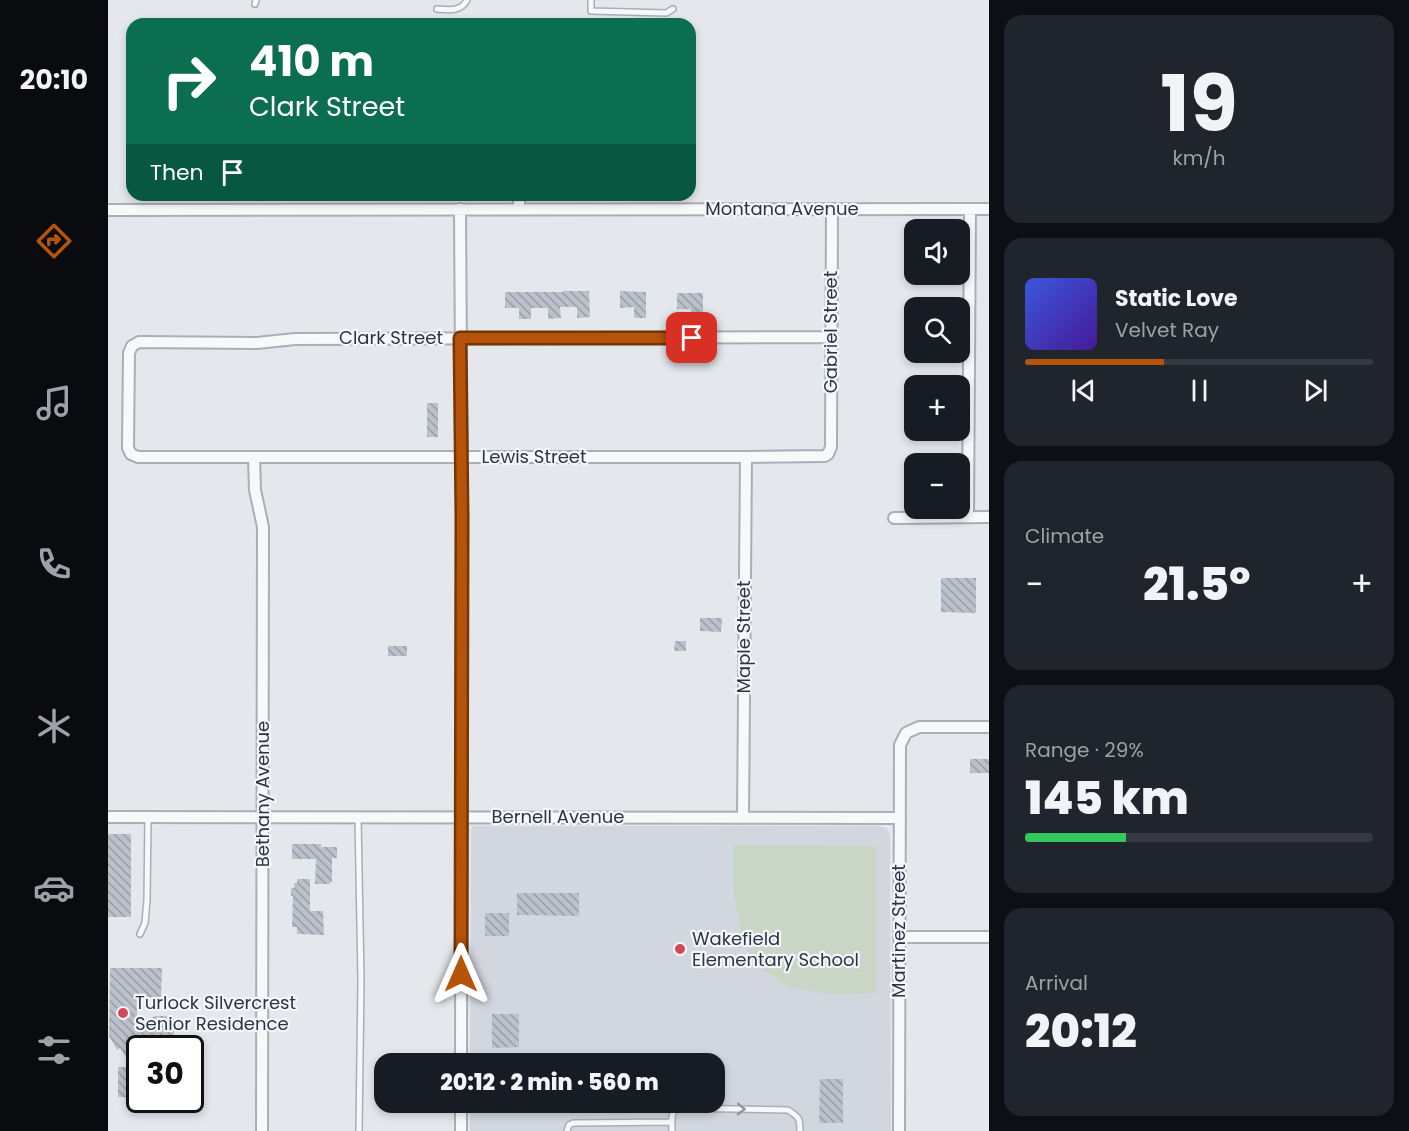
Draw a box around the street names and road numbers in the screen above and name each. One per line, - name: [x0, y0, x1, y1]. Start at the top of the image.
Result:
- street label: Montana Avenue: [705, 196, 859, 221]
- street label: Gabriel Street: [818, 271, 843, 393]
- street label: Clark Street: [339, 325, 443, 350]
- street label: Lewis Street: [481, 444, 587, 469]
- street label: Maple Street: [731, 581, 756, 693]
- street label: Bethany Avenue: [250, 721, 275, 867]
- street label: Bernell Avenue: [492, 804, 624, 829]
- street label: Martinez Street: [886, 864, 911, 998]

